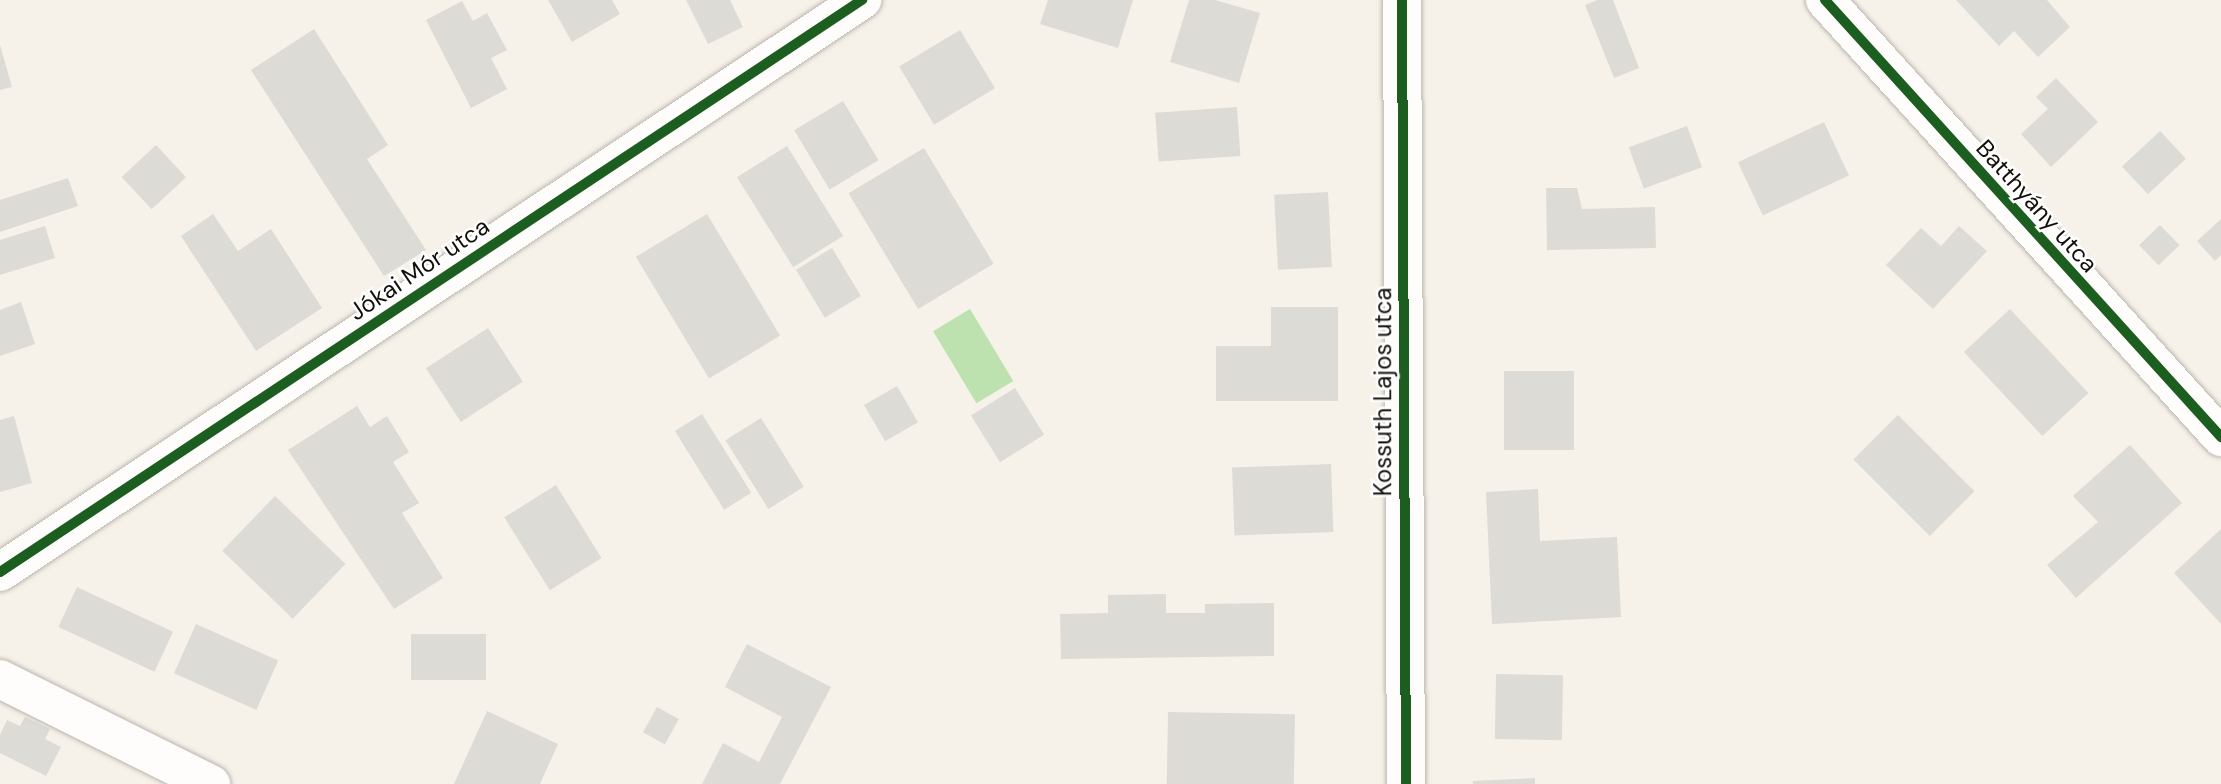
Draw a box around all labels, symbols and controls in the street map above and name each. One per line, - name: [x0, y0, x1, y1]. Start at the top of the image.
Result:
- street label: Batthyány utca: [1970, 134, 2104, 278]
- street label: Jókai Mór utca: [343, 212, 495, 326]
- street label: Kossuth Lajos utca: [1369, 288, 1397, 496]

